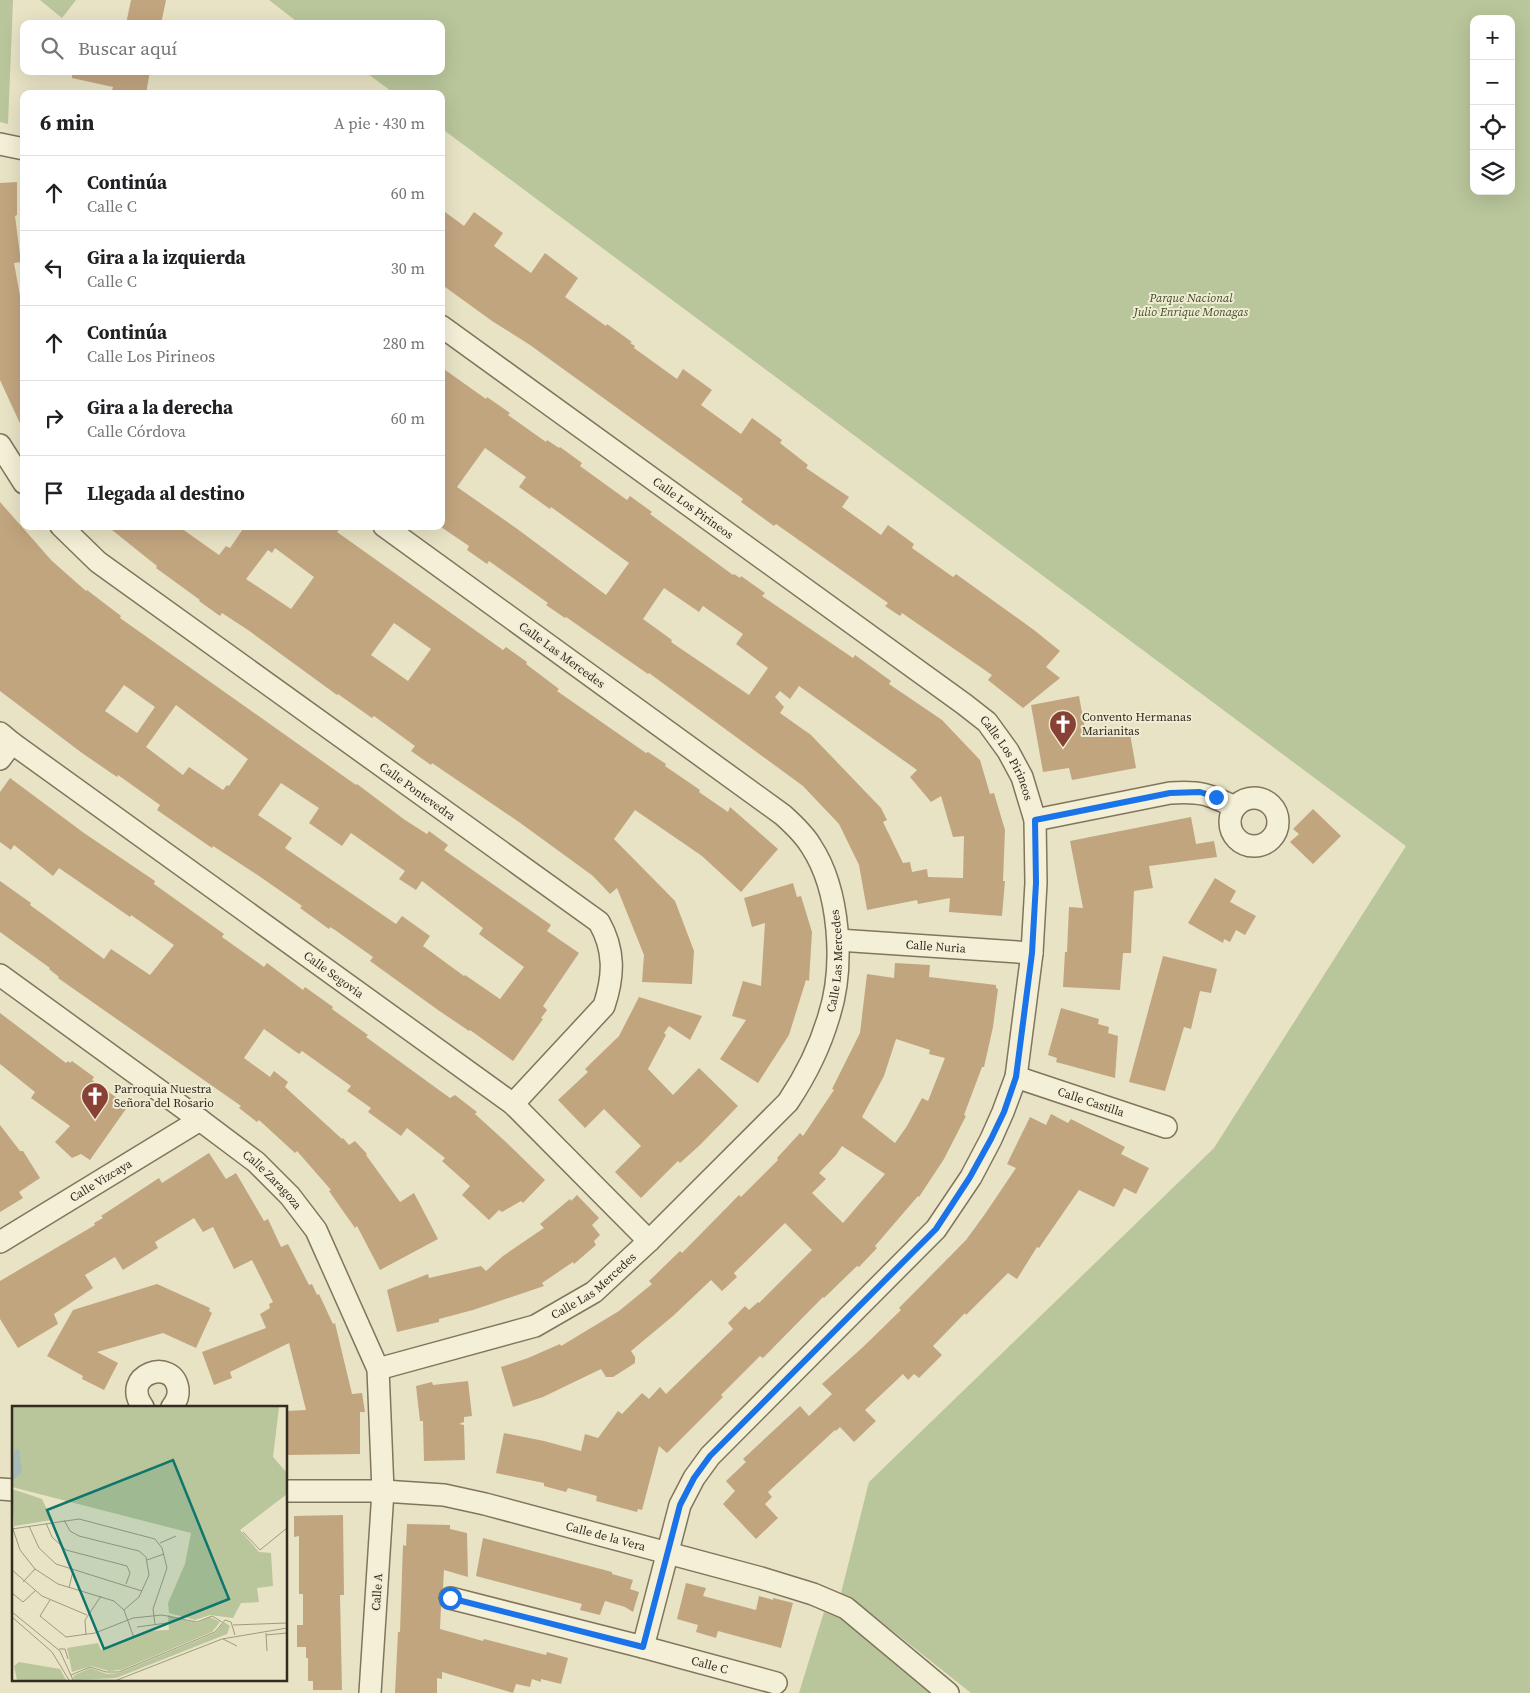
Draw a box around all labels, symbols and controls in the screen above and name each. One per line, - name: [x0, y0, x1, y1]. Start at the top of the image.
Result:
- map controls: [1470, 15, 1515, 195]
- button: +: [1470, 15, 1515, 60]
- search box: [20, 20, 445, 75]
- icon: search: [38, 34, 66, 62]
- text: Buscar aquí: [78, 35, 177, 61]
- button: −: [1470, 60, 1515, 105]
- button: locate: [1470, 105, 1515, 150]
- text: 6 min: [40, 108, 95, 137]
- text: A pie · 430 m: [334, 112, 425, 134]
- button: layers: [1470, 150, 1515, 195]
- text: Continúa: [87, 169, 167, 195]
- icon: ahead: [40, 179, 68, 207]
- text: 60 m: [391, 182, 425, 204]
- text: Calle C: [87, 195, 137, 217]
- text: Gira a la izquierda: [87, 244, 246, 270]
- icon: left: [40, 254, 68, 282]
- text: 30 m: [391, 257, 425, 279]
- text: Calle C: [87, 270, 137, 292]
- park label: Parque Nacional Julio Enrique Monagas: [1132, 290, 1249, 320]
- text: Continúa: [87, 319, 167, 345]
- icon: ahead: [40, 329, 68, 357]
- text: 280 m: [383, 332, 425, 354]
- text: Calle Los Pirineos: [87, 345, 215, 367]
- text: Gira a la derecha: [87, 394, 233, 420]
- icon: right: [40, 404, 68, 432]
- text: 60 m: [391, 407, 425, 429]
- text: Calle Córdova: [87, 420, 186, 442]
- street label: Calle Los Pirineos: [649, 474, 737, 543]
- icon: arrive: [40, 479, 68, 507]
- text: Llegada al destino: [87, 480, 245, 506]
- street label: Calle Las Mercedes: [516, 618, 608, 692]
- church icon: Convento Hermanas Marianitas: [1048, 709, 1078, 748]
- place label: Convento Hermanas Marianitas: [1082, 709, 1191, 739]
- street label: Calle Los Pirineos: [977, 712, 1037, 803]
- street label: Calle Pontevedra: [376, 759, 459, 825]
- route end: [1205, 786, 1228, 809]
- street label: Calle Las Mercedes: [823, 908, 846, 1014]
- street label: Calle Nuria: [905, 937, 967, 957]
- street label: Calle Segovia: [300, 948, 368, 1002]
- church icon: Parroquia Nuestra Señora del Rosario: [80, 1081, 110, 1120]
- place label: Parroquia Nuestra Señora del Rosario: [114, 1081, 214, 1111]
- street label: Calle Castilla: [1056, 1083, 1127, 1121]
- street label: Calle Zaragoza: [239, 1147, 306, 1213]
- street label: Calle Vizcaya: [67, 1155, 136, 1206]
- street label: Calle Las Mercedes: [548, 1249, 639, 1323]
- inset map: [12, 1406, 288, 1680]
- street label: Calle de la Vera: [564, 1518, 648, 1555]
- street label: Calle A: [368, 1573, 386, 1611]
- route start: [439, 1587, 462, 1610]
- street label: Calle C: [689, 1652, 730, 1678]

